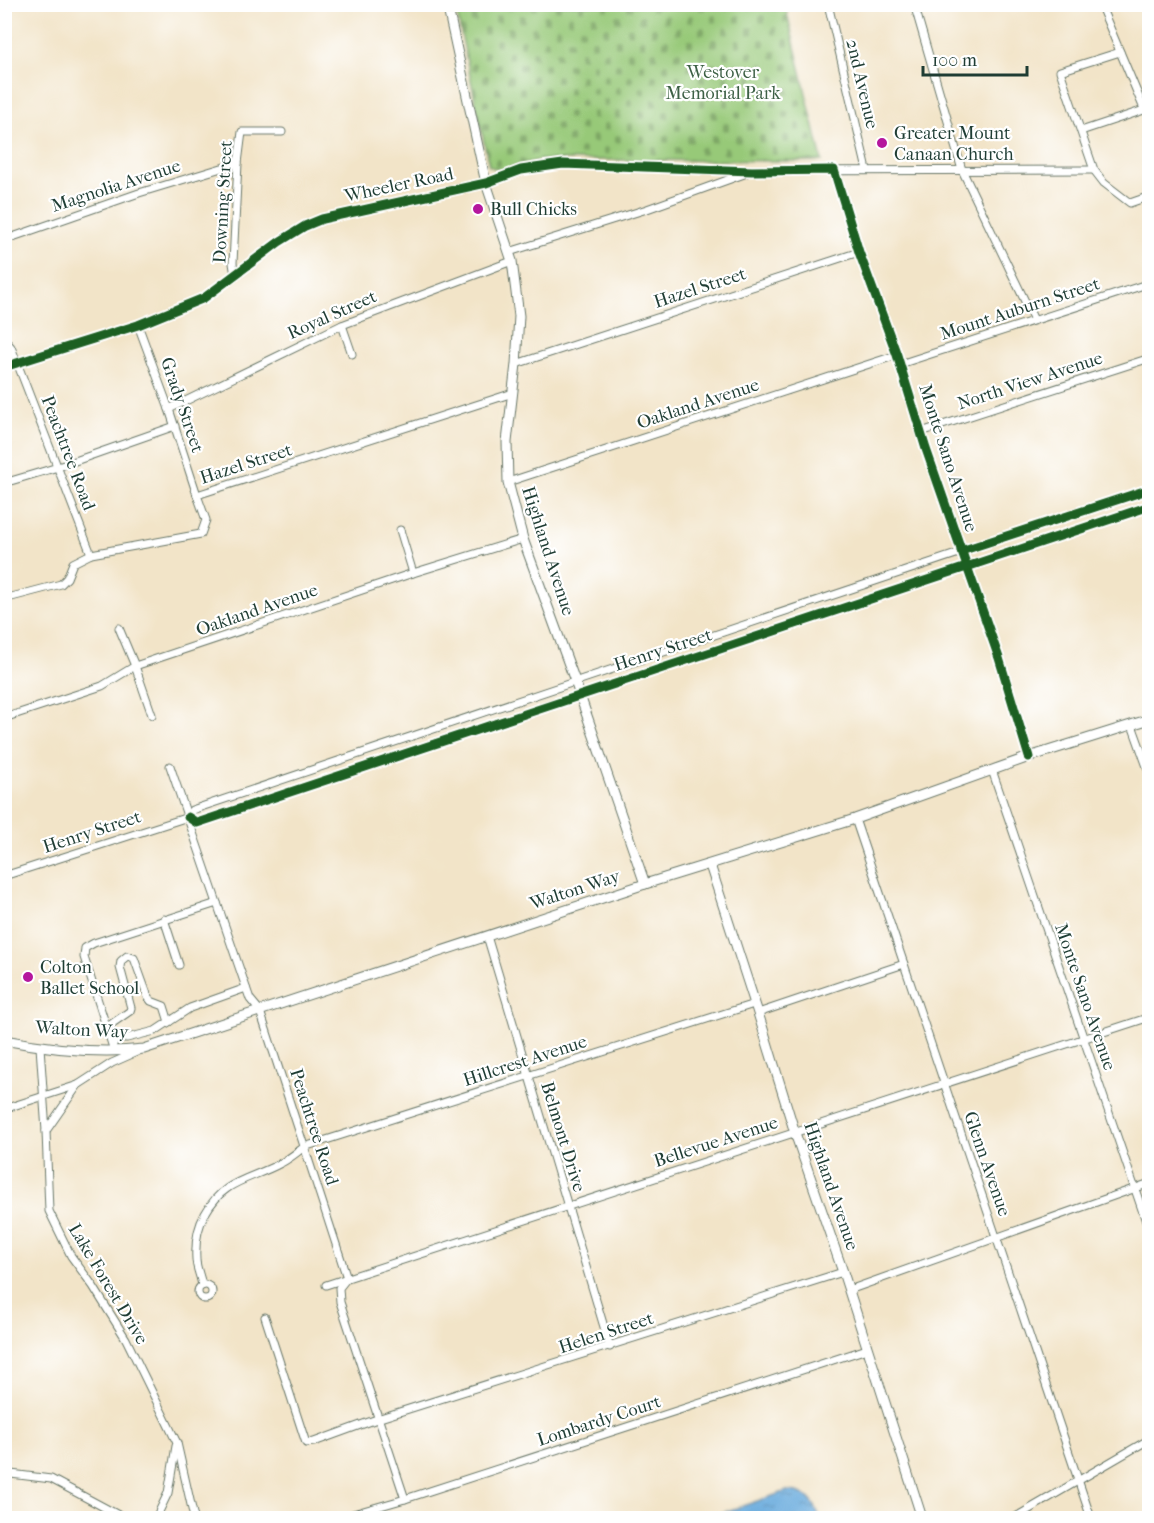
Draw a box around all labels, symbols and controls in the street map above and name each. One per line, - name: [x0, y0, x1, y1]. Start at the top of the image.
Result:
- street label: 2nd Avenue: [841, 37, 883, 131]
- scale bar: [923, 39, 1026, 77]
- text: 100 m: [932, 50, 977, 71]
- park label: Westover Memorial Park: [666, 62, 781, 104]
- place label: Greater Mount Canaan Church: [894, 123, 1014, 165]
- marker: Greater Mount Canaan Church: [875, 136, 889, 150]
- street label: Downing Street: [209, 139, 237, 264]
- street label: Magnolia Avenue: [49, 155, 183, 217]
- street label: Wheeler Road: [342, 163, 456, 207]
- place label: Bull Chicks: [490, 199, 577, 220]
- marker: Bull Chicks: [471, 202, 485, 216]
- street label: Hazel Street: [651, 263, 749, 313]
- street label: Mount Auburn Street: [938, 273, 1103, 345]
- street label: Royal Street: [284, 286, 380, 344]
- street label: North View Avenue: [955, 348, 1105, 414]
- street label: Grady Street: [156, 355, 208, 456]
- street label: Oakland Avenue: [634, 374, 762, 434]
- street label: Monte Sano Avenue: [914, 382, 982, 534]
- street label: Peachtree Road: [36, 393, 100, 514]
- street label: Hazel Street: [197, 439, 295, 489]
- street label: Highland Avenue: [517, 484, 579, 618]
- street label: Oakland Avenue: [193, 579, 321, 641]
- street label: Henry Street: [611, 624, 715, 676]
- street label: Henry Street: [40, 806, 144, 858]
- street label: Walton Way: [526, 865, 624, 915]
- street label: Monte Sano Avenue: [1050, 921, 1120, 1073]
- place label: Colton Ballet School: [40, 957, 139, 999]
- marker: Colton Ballet School: [21, 970, 35, 984]
- street label: Walton Way: [34, 1017, 131, 1043]
- street label: Hillcrest Avenue: [461, 1031, 590, 1091]
- street label: Peachtree Road: [285, 1066, 343, 1188]
- street label: Belmont Drive: [536, 1079, 590, 1195]
- street label: Glenn Avenue: [959, 1109, 1015, 1219]
- street label: Bellevue Avenue: [651, 1112, 781, 1172]
- street label: Highland Avenue: [799, 1119, 863, 1253]
- street label: Lake Forest Drive: [64, 1220, 152, 1348]
- street label: Helen Street: [556, 1308, 657, 1358]
- street label: Lombardy Court: [535, 1391, 664, 1451]

